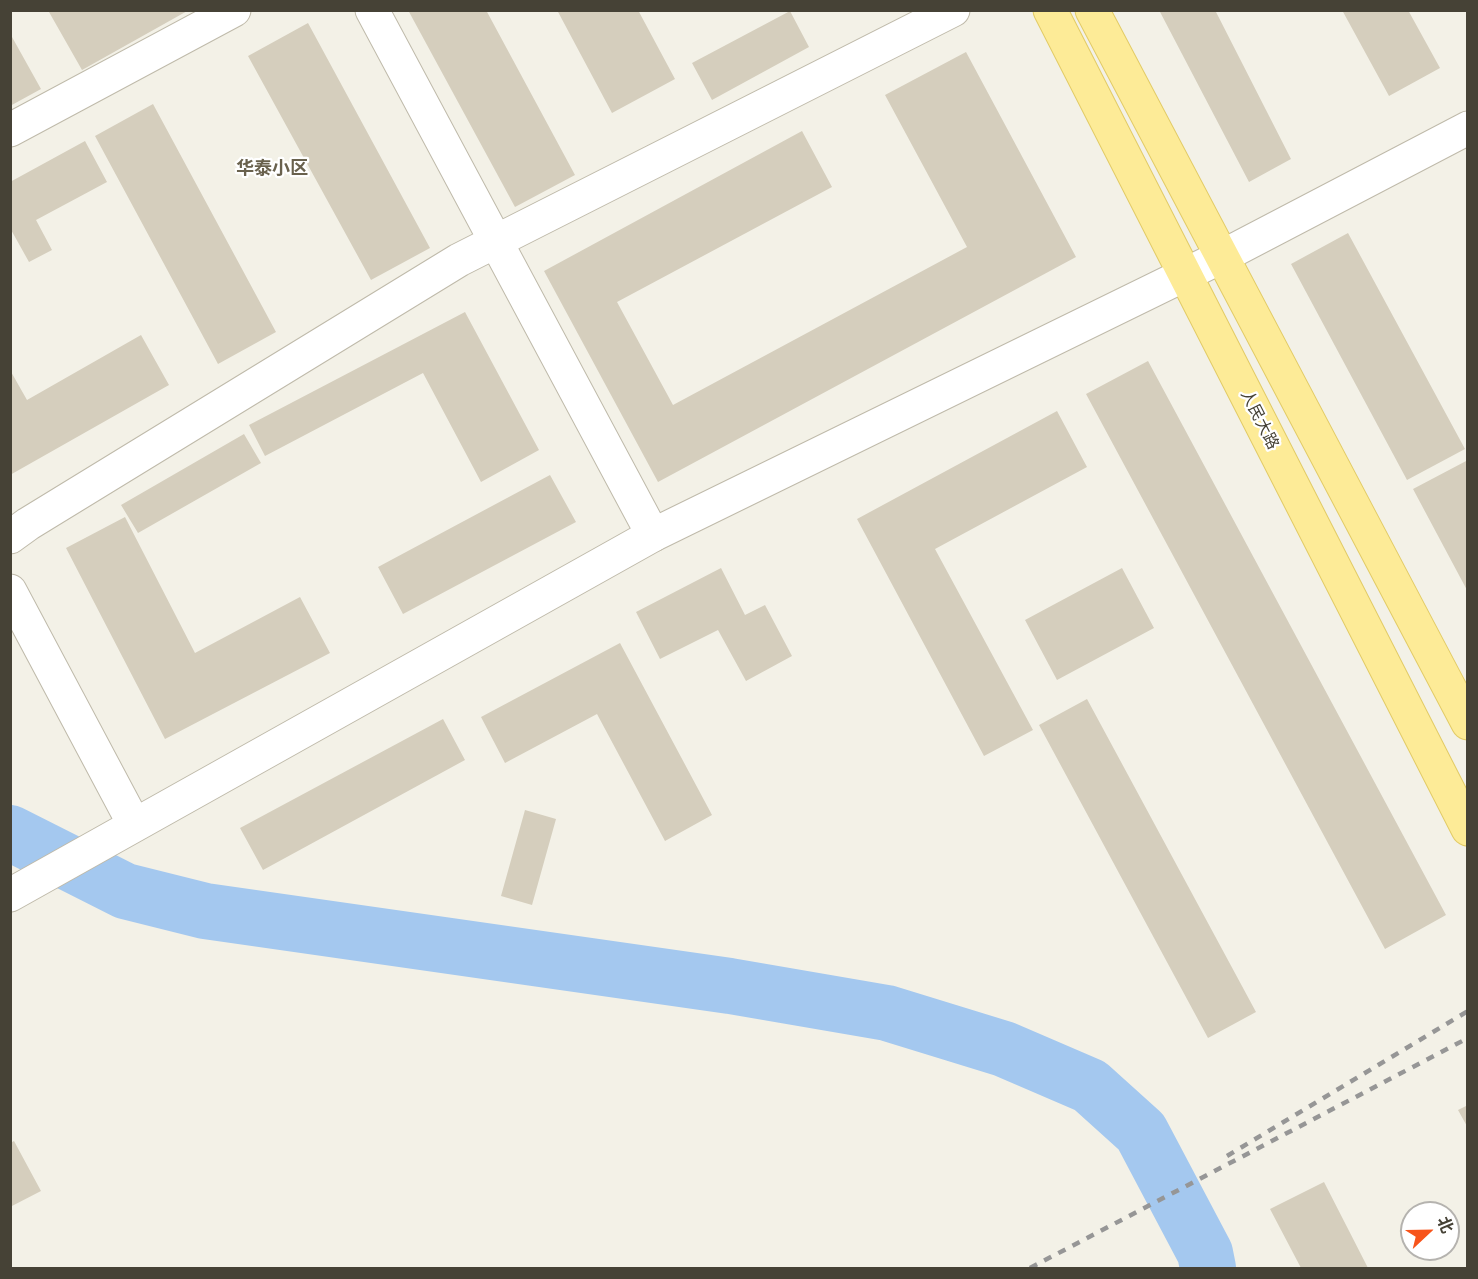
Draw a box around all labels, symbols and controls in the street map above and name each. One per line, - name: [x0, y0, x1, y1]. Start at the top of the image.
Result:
- district label: 华泰小区: [236, 158, 308, 180]
- street label: 人民大路: [1236, 387, 1282, 453]
- north arrow: [1400, 1201, 1460, 1261]
- text: 北: [1433, 1214, 1457, 1236]

